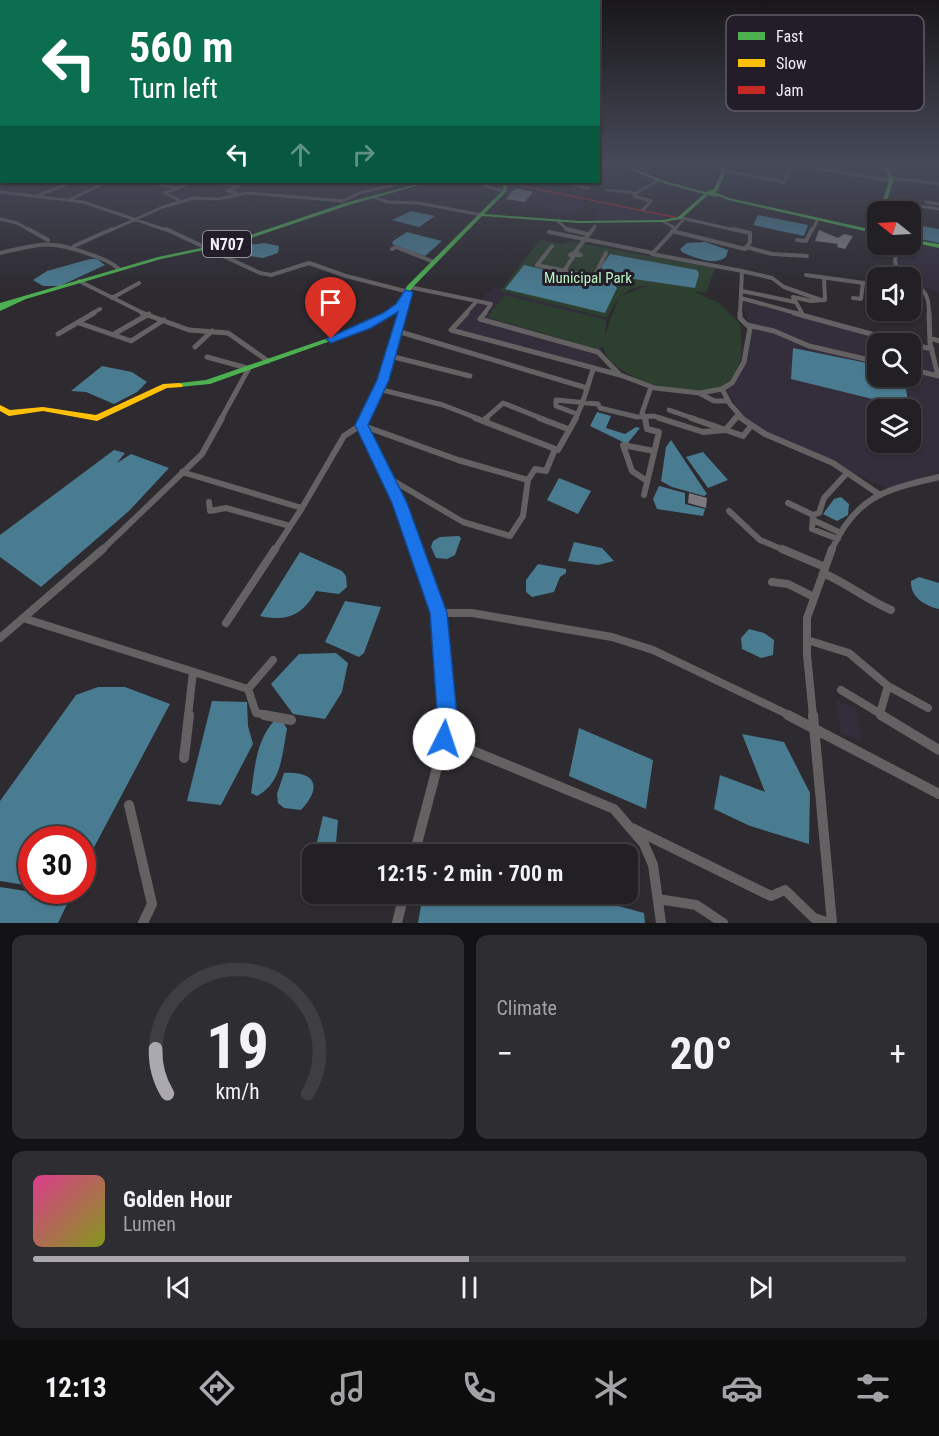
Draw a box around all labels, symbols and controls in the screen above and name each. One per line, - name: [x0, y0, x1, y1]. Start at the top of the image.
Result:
- legend: [726, 15, 924, 111]
- text: 560 m: [129, 23, 234, 72]
- icon: left: [30, 24, 108, 102]
- text: Fast: [776, 27, 803, 46]
- text: Slow: [776, 54, 806, 73]
- text: Turn left: [129, 73, 218, 105]
- text: Jam: [776, 81, 803, 100]
- icon: left: [221, 138, 254, 171]
- icon: ahead: [284, 138, 317, 171]
- icon: right: [347, 138, 380, 171]
- north arrow: [867, 201, 921, 255]
- map controls: [867, 201, 921, 453]
- road number: N707: [203, 231, 251, 257]
- button: sound: [867, 267, 921, 321]
- park label: Municipal Park: [544, 269, 632, 287]
- pin: [305, 277, 356, 339]
- icon: arrive: [314, 286, 347, 319]
- button: search: [867, 333, 921, 387]
- button: layers: [867, 399, 921, 453]
- position arrow: [412, 707, 476, 771]
- speed limit sign: 30: [18, 826, 96, 904]
- text: 12:15 · 2 min · 700 m: [377, 861, 563, 886]
- text: Climate: [497, 996, 557, 1020]
- text: 19: [206, 1010, 269, 1083]
- text: 20°: [670, 1027, 733, 1080]
- text: −: [497, 1034, 513, 1073]
- text: +: [890, 1034, 906, 1073]
- text: km/h: [216, 1079, 260, 1104]
- text: Golden Hour: [123, 1187, 232, 1212]
- text: Lumen: [123, 1212, 176, 1236]
- icon: previous: [162, 1271, 195, 1304]
- icon: pause: [453, 1271, 486, 1304]
- icon: next: [744, 1271, 777, 1304]
- icon: directions: [196, 1367, 238, 1409]
- icon: music: [327, 1367, 369, 1409]
- icon: phone: [458, 1367, 500, 1409]
- icon: climate: [590, 1367, 632, 1409]
- icon: car: [721, 1367, 763, 1409]
- icon: filters: [852, 1367, 894, 1409]
- text: 12:13: [45, 1372, 107, 1404]

